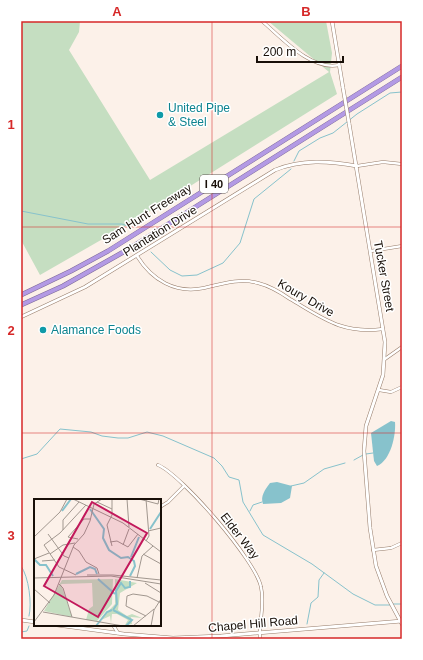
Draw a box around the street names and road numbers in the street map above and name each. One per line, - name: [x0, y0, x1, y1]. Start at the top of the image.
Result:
- road number: I 40: [200, 175, 228, 193]
- street label: Sam Hunt Freeway: [100, 181, 194, 247]
- street label: Plantation Drive: [120, 202, 200, 259]
- street label: Tucker Street: [371, 240, 397, 313]
- street label: Koury Drive: [275, 276, 337, 320]
- street label: Elder Way: [218, 510, 262, 562]
- street label: Chapel Hill Road: [208, 613, 298, 635]

